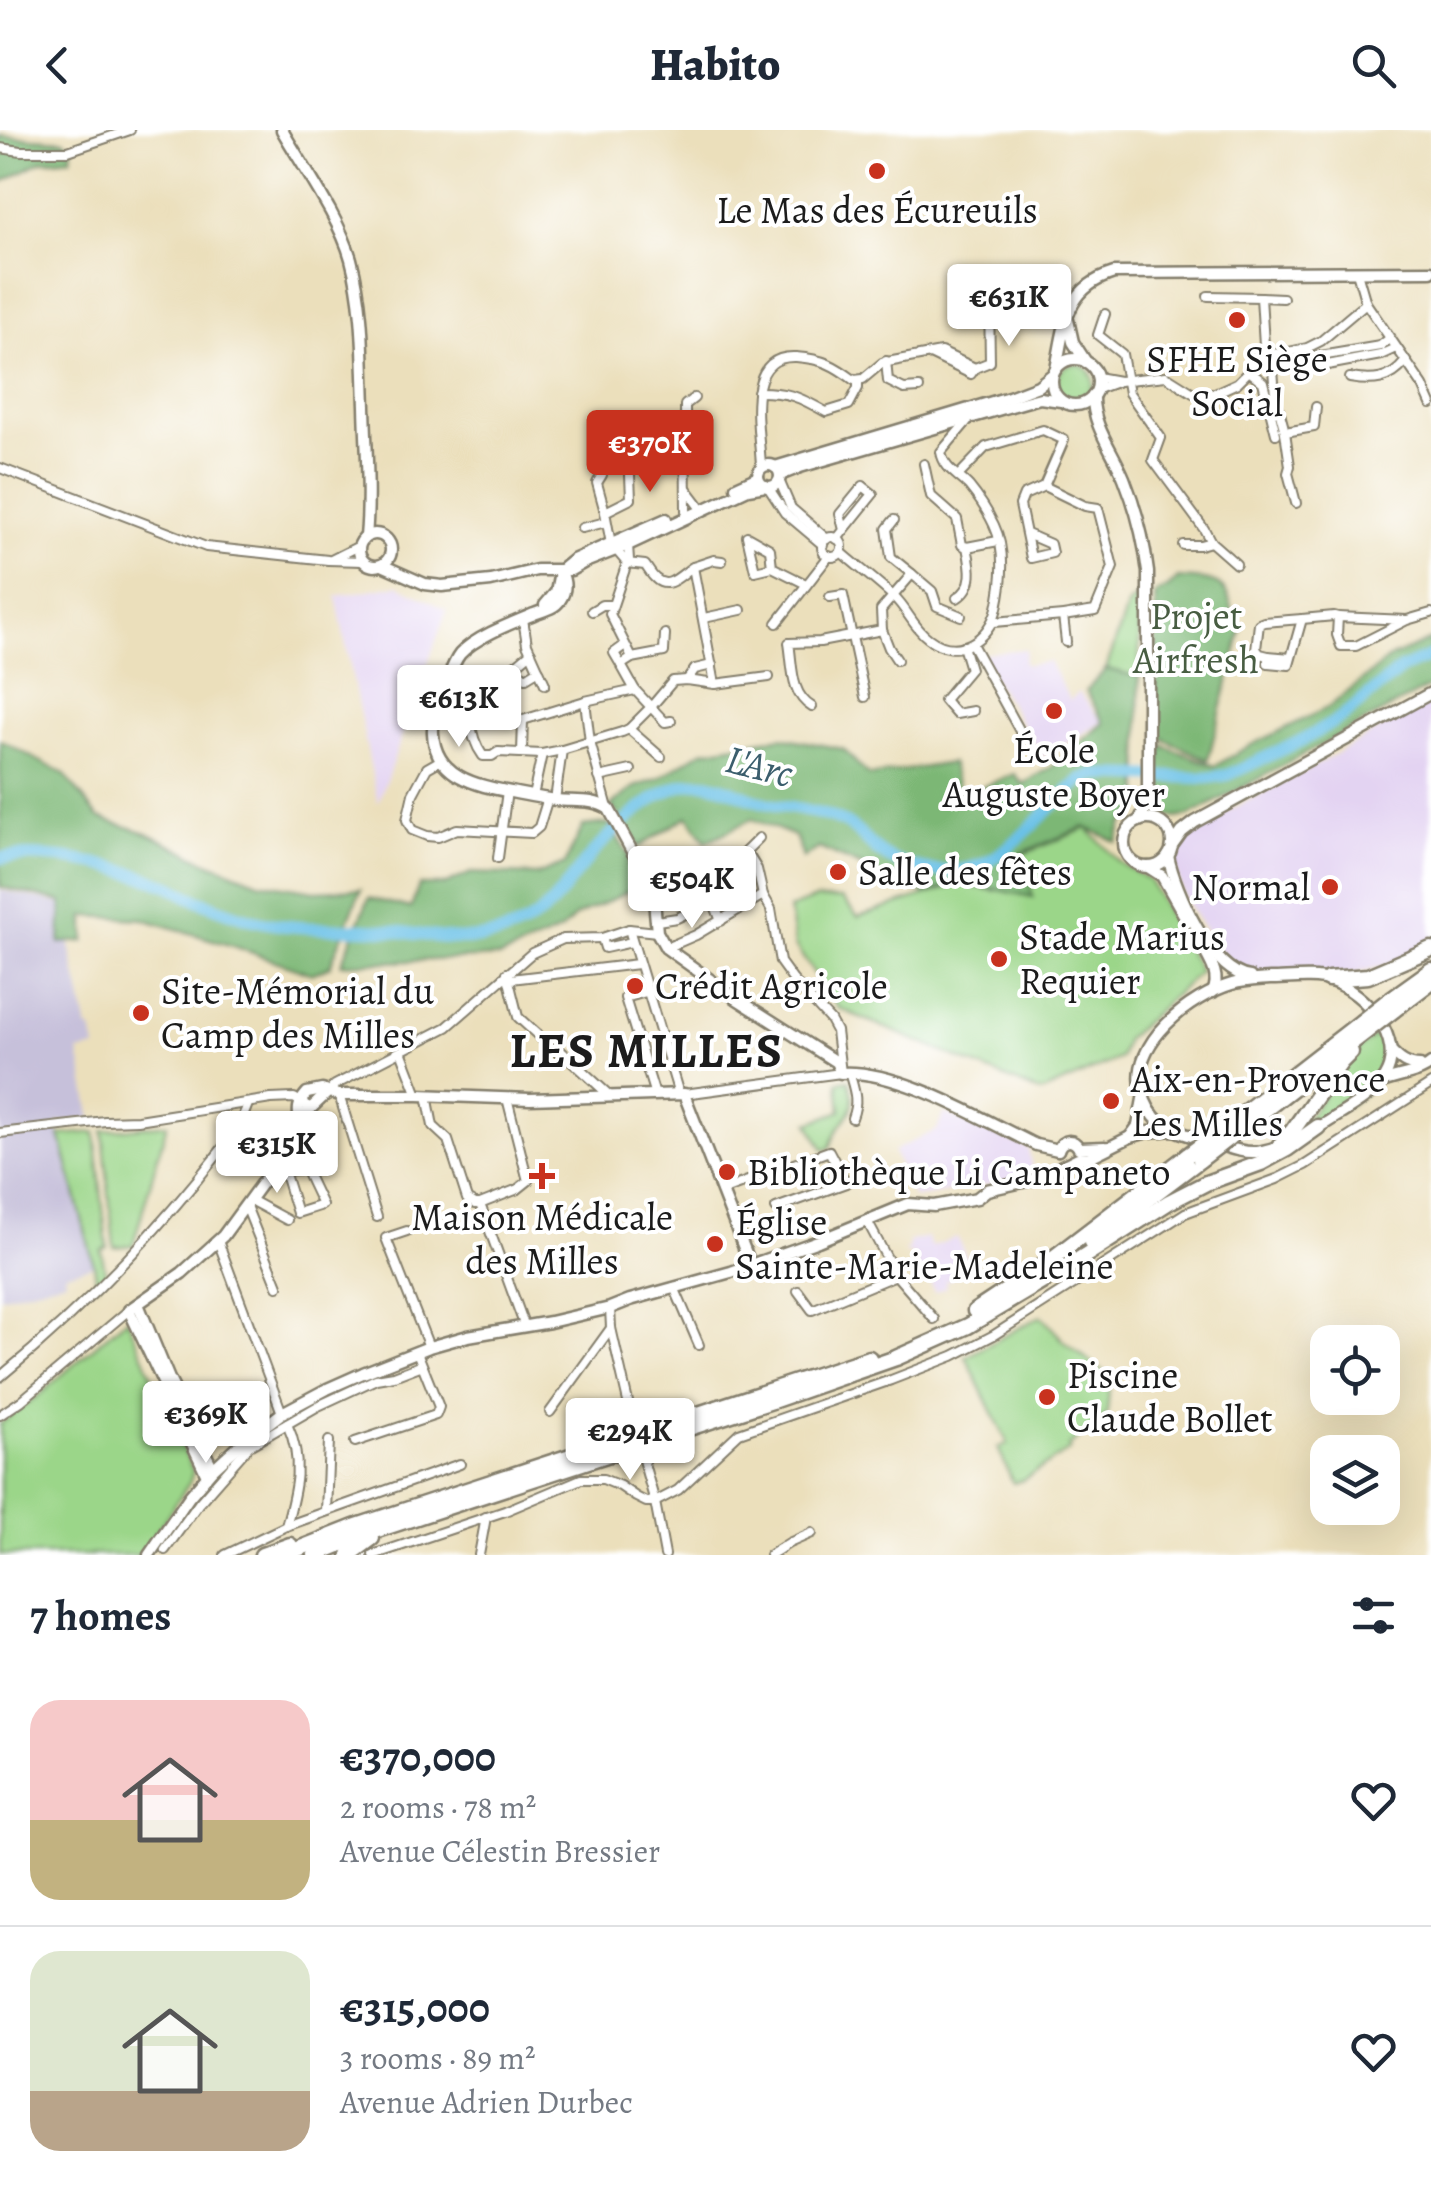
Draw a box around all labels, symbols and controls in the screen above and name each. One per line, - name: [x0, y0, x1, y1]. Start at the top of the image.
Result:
- text: Habito: [650, 34, 781, 96]
- icon: back: [30, 38, 85, 93]
- icon: search: [1346, 38, 1401, 93]
- marker: Le Mas des Écureuils: [866, 160, 888, 182]
- place label: Le Mas des Écureuils: [716, 184, 1038, 236]
- pin: €631K: [939, 264, 1079, 349]
- text: €631K: [969, 274, 1049, 318]
- marker: SFHE Siège Social: [1226, 309, 1248, 331]
- place label: SFHE Siège Social: [1146, 333, 1328, 429]
- pin: €370K: [580, 410, 720, 495]
- text: €370K: [609, 420, 691, 464]
- park label: Projet Airfresh: [1132, 590, 1259, 686]
- pin: €613K: [389, 665, 529, 750]
- text: €613K: [419, 675, 499, 719]
- marker: École Auguste Boyer: [1043, 700, 1065, 722]
- place label: École Auguste Boyer: [942, 724, 1165, 820]
- water label: L'Arc: [720, 731, 798, 801]
- pin: €504K: [622, 846, 762, 931]
- place label: Salle des fêtes: [858, 846, 1072, 898]
- text: €504K: [650, 856, 734, 900]
- marker: Salle des fêtes: [827, 861, 849, 883]
- place label: Normal: [1191, 861, 1310, 913]
- marker: Normal: [1319, 876, 1341, 898]
- place label: Stade Marius Requier: [1019, 911, 1225, 1007]
- marker: Stade Marius Requier: [988, 948, 1010, 970]
- place label: Crédit Agricole: [655, 960, 888, 1012]
- place label: Site-Mémorial du Camp des Milles: [161, 965, 435, 1061]
- marker: Crédit Agricole: [624, 975, 646, 997]
- marker: Site-Mémorial du Camp des Milles: [130, 1002, 152, 1024]
- district label: LES MILLES: [510, 1018, 784, 1084]
- place label: Aix-en-Provence Les Milles: [1130, 1053, 1385, 1149]
- marker: Aix-en-Provence Les Milles: [1100, 1090, 1122, 1112]
- pin: €315K: [207, 1111, 347, 1196]
- text: €315K: [238, 1121, 316, 1165]
- place label: Bibliothèque Li Campaneto: [747, 1146, 1171, 1198]
- marker: Bibliothèque Li Campaneto: [716, 1161, 738, 1183]
- marker: Maison Médicale des Milles: [529, 1163, 555, 1189]
- place label: Maison Médicale des Milles: [411, 1191, 673, 1287]
- place label: Église Sainte-Marie-Madeleine: [735, 1196, 1113, 1292]
- marker: Église Sainte-Marie-Madeleine: [704, 1233, 726, 1255]
- map controls: [1310, 1325, 1400, 1525]
- button: locate: [1310, 1325, 1400, 1415]
- place label: Piscine Claude Bollet: [1067, 1349, 1273, 1445]
- pin: €369K: [136, 1381, 276, 1466]
- marker: Piscine Claude Bollet: [1036, 1386, 1058, 1408]
- text: €369K: [165, 1391, 247, 1435]
- pin: €294K: [560, 1398, 700, 1483]
- text: €294K: [588, 1408, 672, 1452]
- button: layers: [1310, 1435, 1400, 1525]
- text: 7 homes: [30, 1587, 171, 1644]
- icon: filters: [1346, 1588, 1401, 1643]
- text: €370,000: [340, 1728, 496, 1785]
- icon: home: [110, 1740, 230, 1860]
- icon: heart: [1346, 1773, 1401, 1828]
- text: 2 rooms · 78 m²: [340, 1785, 536, 1829]
- text: Avenue Célestin Bressier: [340, 1829, 660, 1873]
- text: €315,000: [340, 1979, 490, 2036]
- icon: home: [110, 1991, 230, 2111]
- icon: heart: [1346, 2024, 1401, 2079]
- text: 3 rooms · 89 m²: [340, 2036, 536, 2080]
- text: Avenue Adrien Durbec: [340, 2080, 633, 2124]

